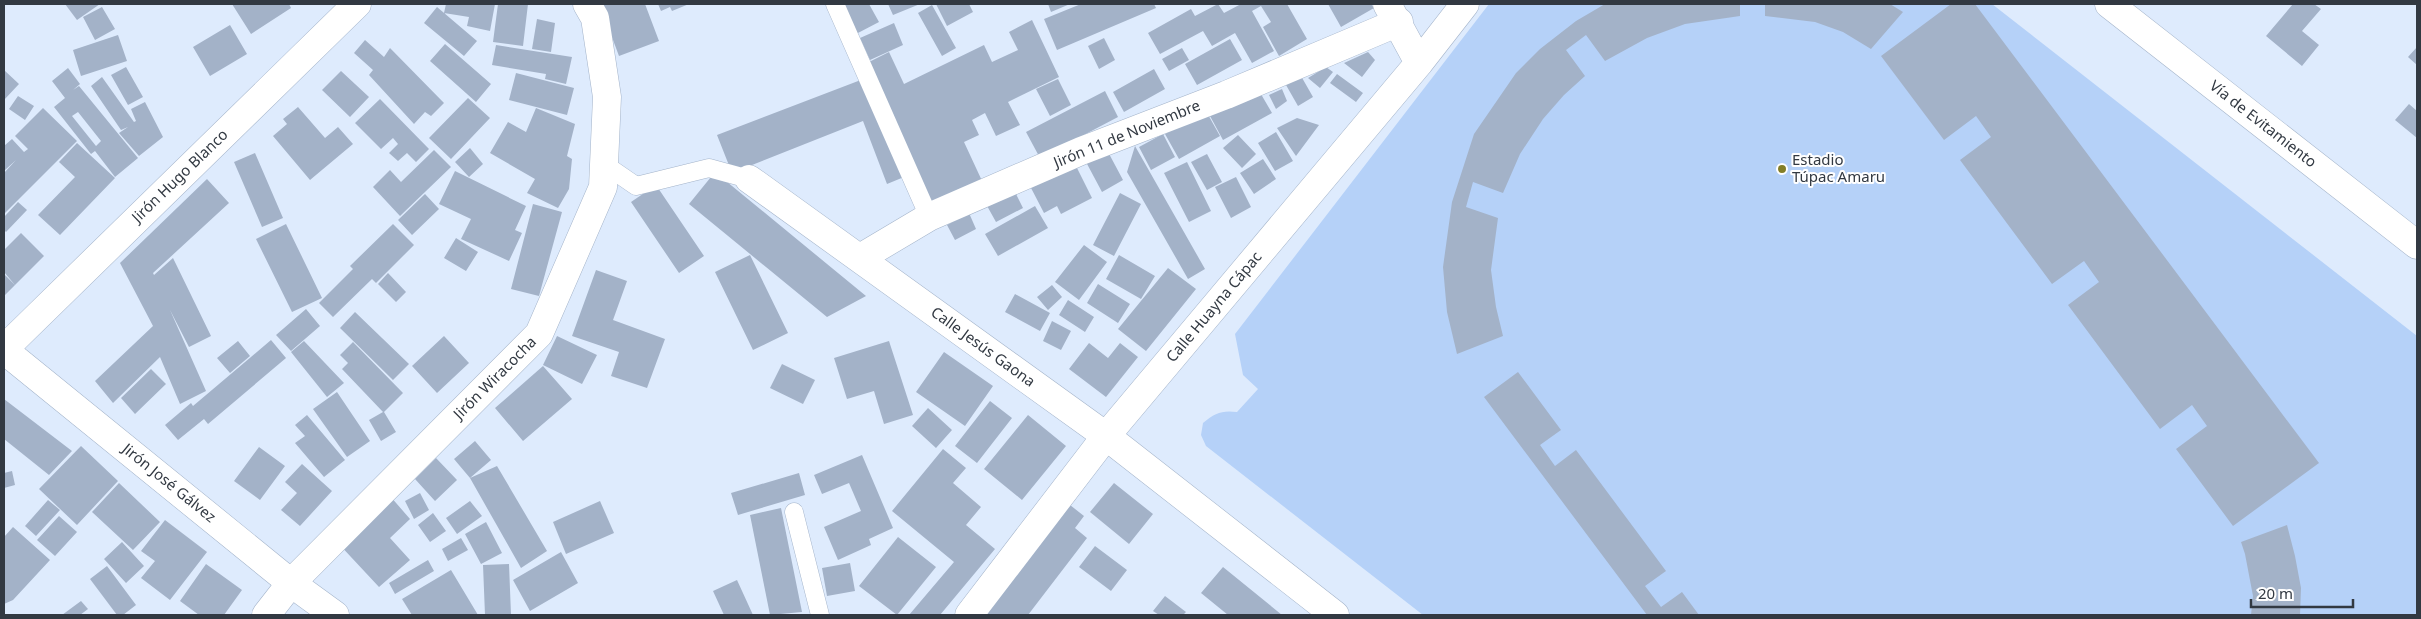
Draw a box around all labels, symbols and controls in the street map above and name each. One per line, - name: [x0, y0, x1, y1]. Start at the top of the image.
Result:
- street label: Vía de Evitamiento: [2206, 75, 2321, 171]
- street label: Jirón 11 de Noviembre: [1048, 94, 1203, 172]
- street label: Jirón Hugo Blanco: [126, 124, 232, 228]
- place label: Estadio Túpac Amaru: [1792, 149, 1885, 186]
- marker: Estadio Túpac Amaru: [1776, 163, 1788, 175]
- street label: Calle Huayna Cápac: [1161, 247, 1265, 366]
- street label: Calle Jesús Gaona: [927, 302, 1040, 391]
- street label: Jirón Wiracocha: [447, 332, 540, 424]
- street label: Jirón José Gálvez: [117, 437, 221, 526]
- scale bar: [2251, 576, 2354, 608]
- text: 20 m: [2258, 583, 2293, 603]

